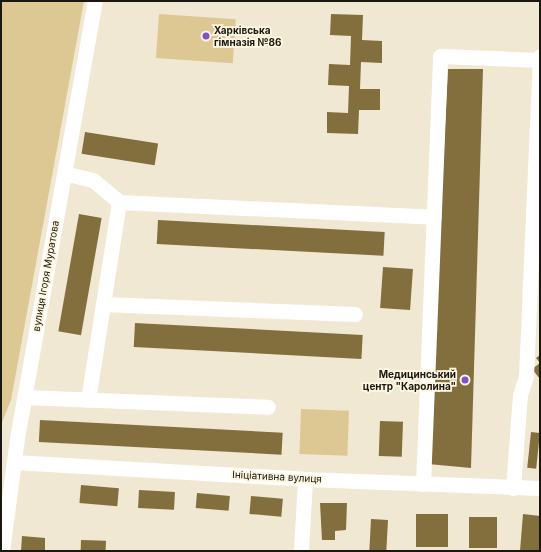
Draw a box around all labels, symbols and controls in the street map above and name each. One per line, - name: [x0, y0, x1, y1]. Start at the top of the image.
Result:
- place label: Харківська гімназія №86: [214, 24, 282, 48]
- marker: Харківська гімназія №86: [201, 31, 211, 41]
- street label: вулиця Ігоря Муратова: [30, 220, 62, 332]
- place label: Медицинський центр "Каролина": [363, 368, 456, 392]
- marker: Медицинський центр "Каролина": [459, 374, 471, 386]
- street label: Ініціативна вулиця: [232, 469, 322, 485]

